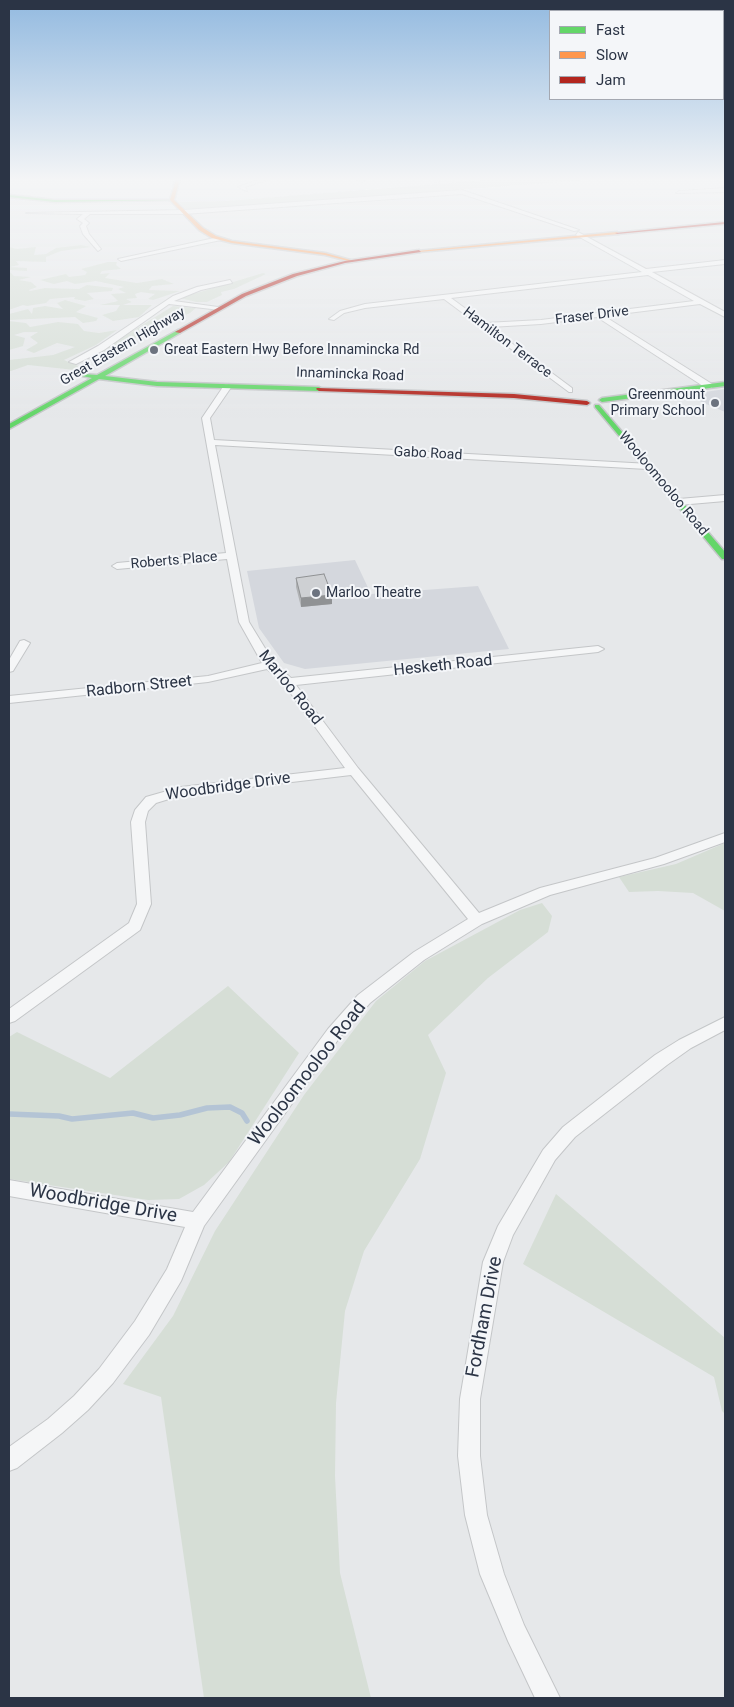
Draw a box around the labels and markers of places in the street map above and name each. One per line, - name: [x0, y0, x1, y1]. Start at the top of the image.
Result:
- place label: Great Eastern Hwy Before Innamincka Rd: [164, 342, 419, 358]
- marker: Great Eastern Hwy Before Innamincka Rd: [148, 344, 160, 356]
- place label: Greenmount Primary School: [610, 387, 705, 420]
- marker: Greenmount Primary School: [709, 397, 721, 409]
- place label: Marloo Theatre: [326, 585, 421, 601]
- marker: Marloo Theatre: [310, 587, 322, 599]

